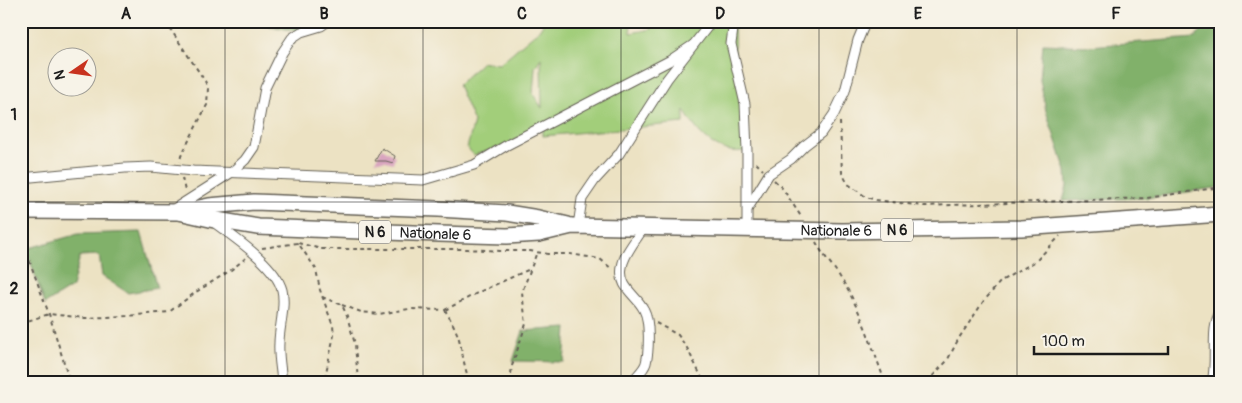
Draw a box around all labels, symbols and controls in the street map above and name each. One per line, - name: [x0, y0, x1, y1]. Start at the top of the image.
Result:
- text: A: [121, 4, 132, 24]
- text: B: [319, 4, 329, 24]
- text: C: [517, 4, 527, 24]
- text: D: [715, 4, 725, 24]
- text: E: [914, 4, 923, 24]
- text: F: [1111, 4, 1121, 24]
- north arrow: [48, 48, 98, 98]
- text: N: [50, 68, 69, 81]
- text: 1: [11, 105, 17, 125]
- road number: N 6: [881, 218, 913, 242]
- road number: N 6: [359, 220, 391, 243]
- street label: Nationale 6: [800, 221, 872, 241]
- street label: Nationale 6: [399, 223, 472, 245]
- text: 2: [10, 279, 19, 299]
- scale bar: [1034, 323, 1168, 355]
- text: 100 m: [1042, 332, 1085, 351]

